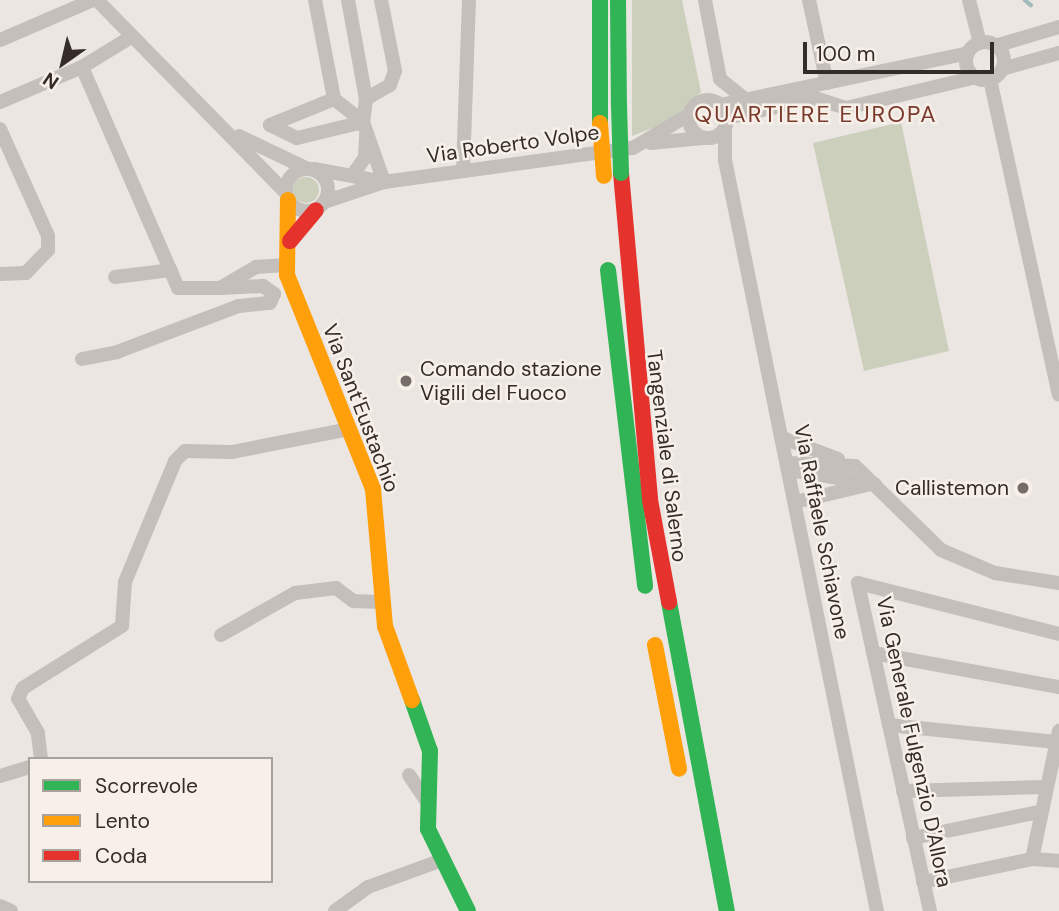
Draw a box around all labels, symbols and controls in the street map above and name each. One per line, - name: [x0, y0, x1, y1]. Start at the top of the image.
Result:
- north arrow: [28, 28, 98, 98]
- scale bar: [807, 28, 998, 72]
- text: 100 m: [816, 40, 876, 68]
- text: N: [38, 67, 64, 95]
- district label: QUARTIERE EUROPA: [696, 100, 936, 128]
- street label: Via Roberto Volpe: [425, 119, 601, 169]
- street label: Via Sant'Eustachio: [317, 320, 405, 496]
- street label: Tangenziale di Salerno: [641, 348, 693, 564]
- place label: Comando stazione Vigili del Fuoco: [420, 356, 602, 406]
- marker: Comando stazione Vigili del Fuoco: [398, 373, 414, 389]
- street label: Via Raffaele Schiavone: [789, 422, 855, 642]
- place label: Callistemon: [895, 475, 1009, 501]
- marker: Callistemon: [1015, 480, 1031, 496]
- street label: Via Generale Fulgenzio D'Allora: [871, 594, 957, 890]
- legend: [28, 757, 273, 883]
- text: Scorrevole: [95, 772, 198, 800]
- text: Lento: [95, 807, 150, 835]
- text: Coda: [95, 842, 147, 870]

